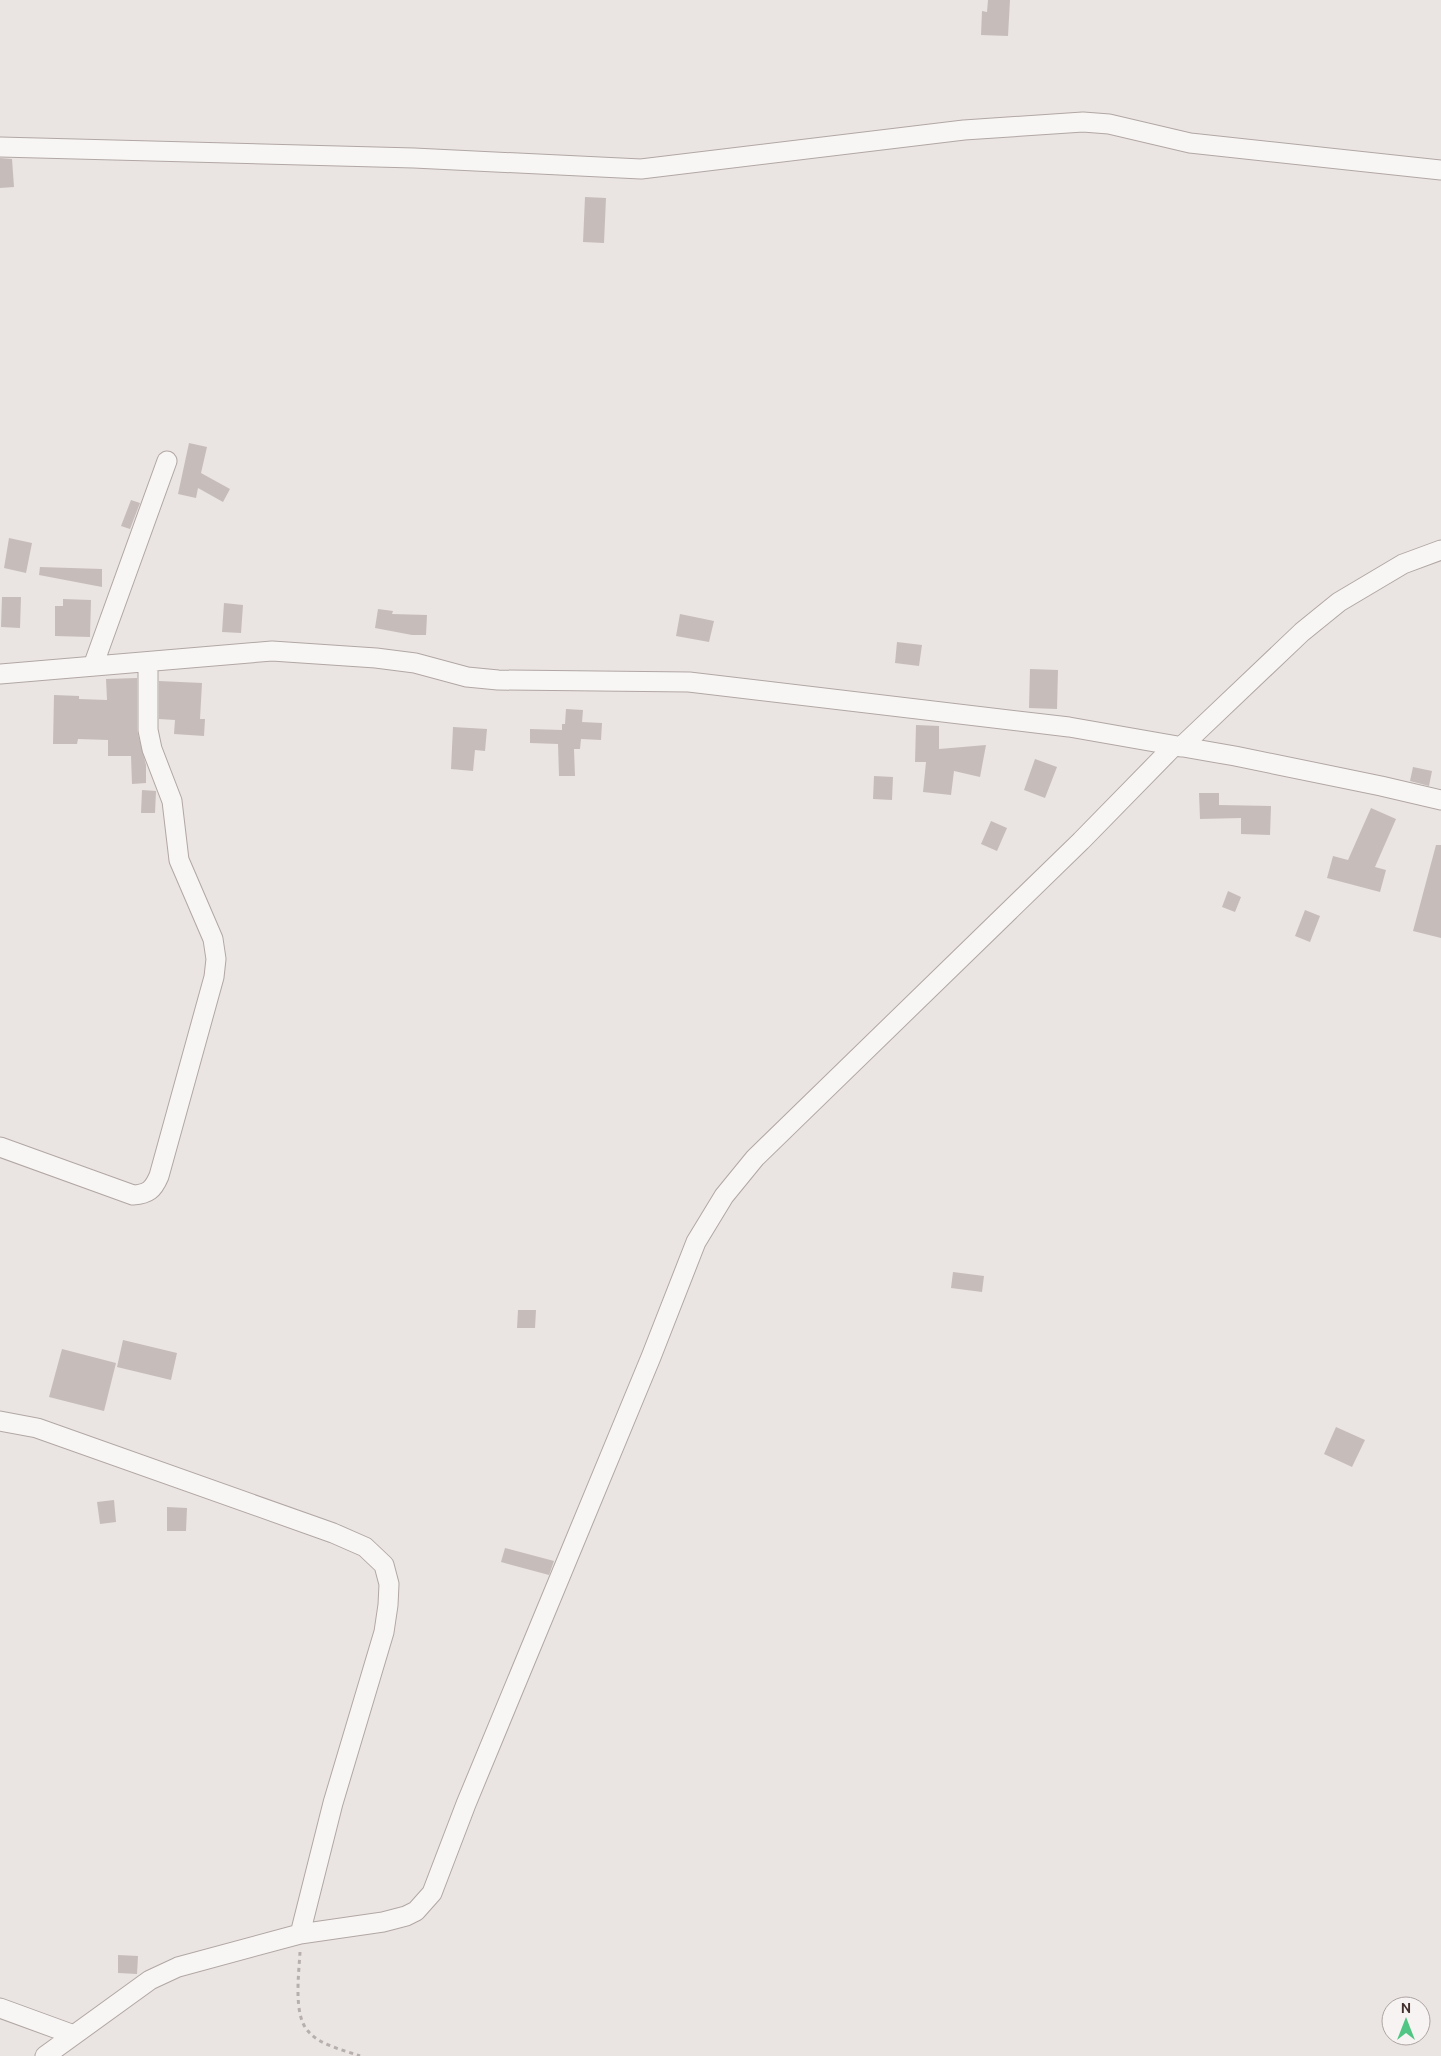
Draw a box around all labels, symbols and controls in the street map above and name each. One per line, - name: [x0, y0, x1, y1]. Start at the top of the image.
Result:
- north arrow: [1381, 1996, 1431, 2046]
- text: N: [1401, 2000, 1411, 2016]

